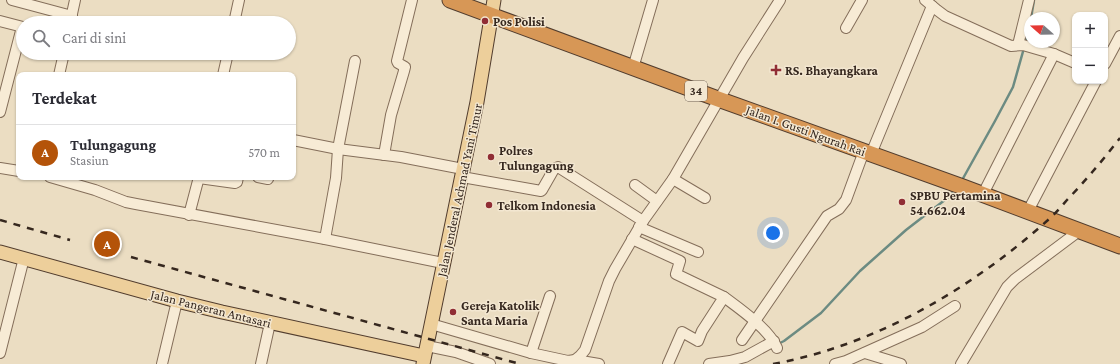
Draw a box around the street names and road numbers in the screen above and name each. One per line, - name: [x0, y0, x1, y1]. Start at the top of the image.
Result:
- road number: 34: [685, 81, 707, 101]
- street label: Jalan I. Gusti Ngurah Rai: [743, 101, 868, 159]
- street label: Jalan Jenderal Achmad Yani Timur: [434, 102, 485, 279]
- street label: Jalan Pangeran Antasari: [148, 286, 273, 331]

